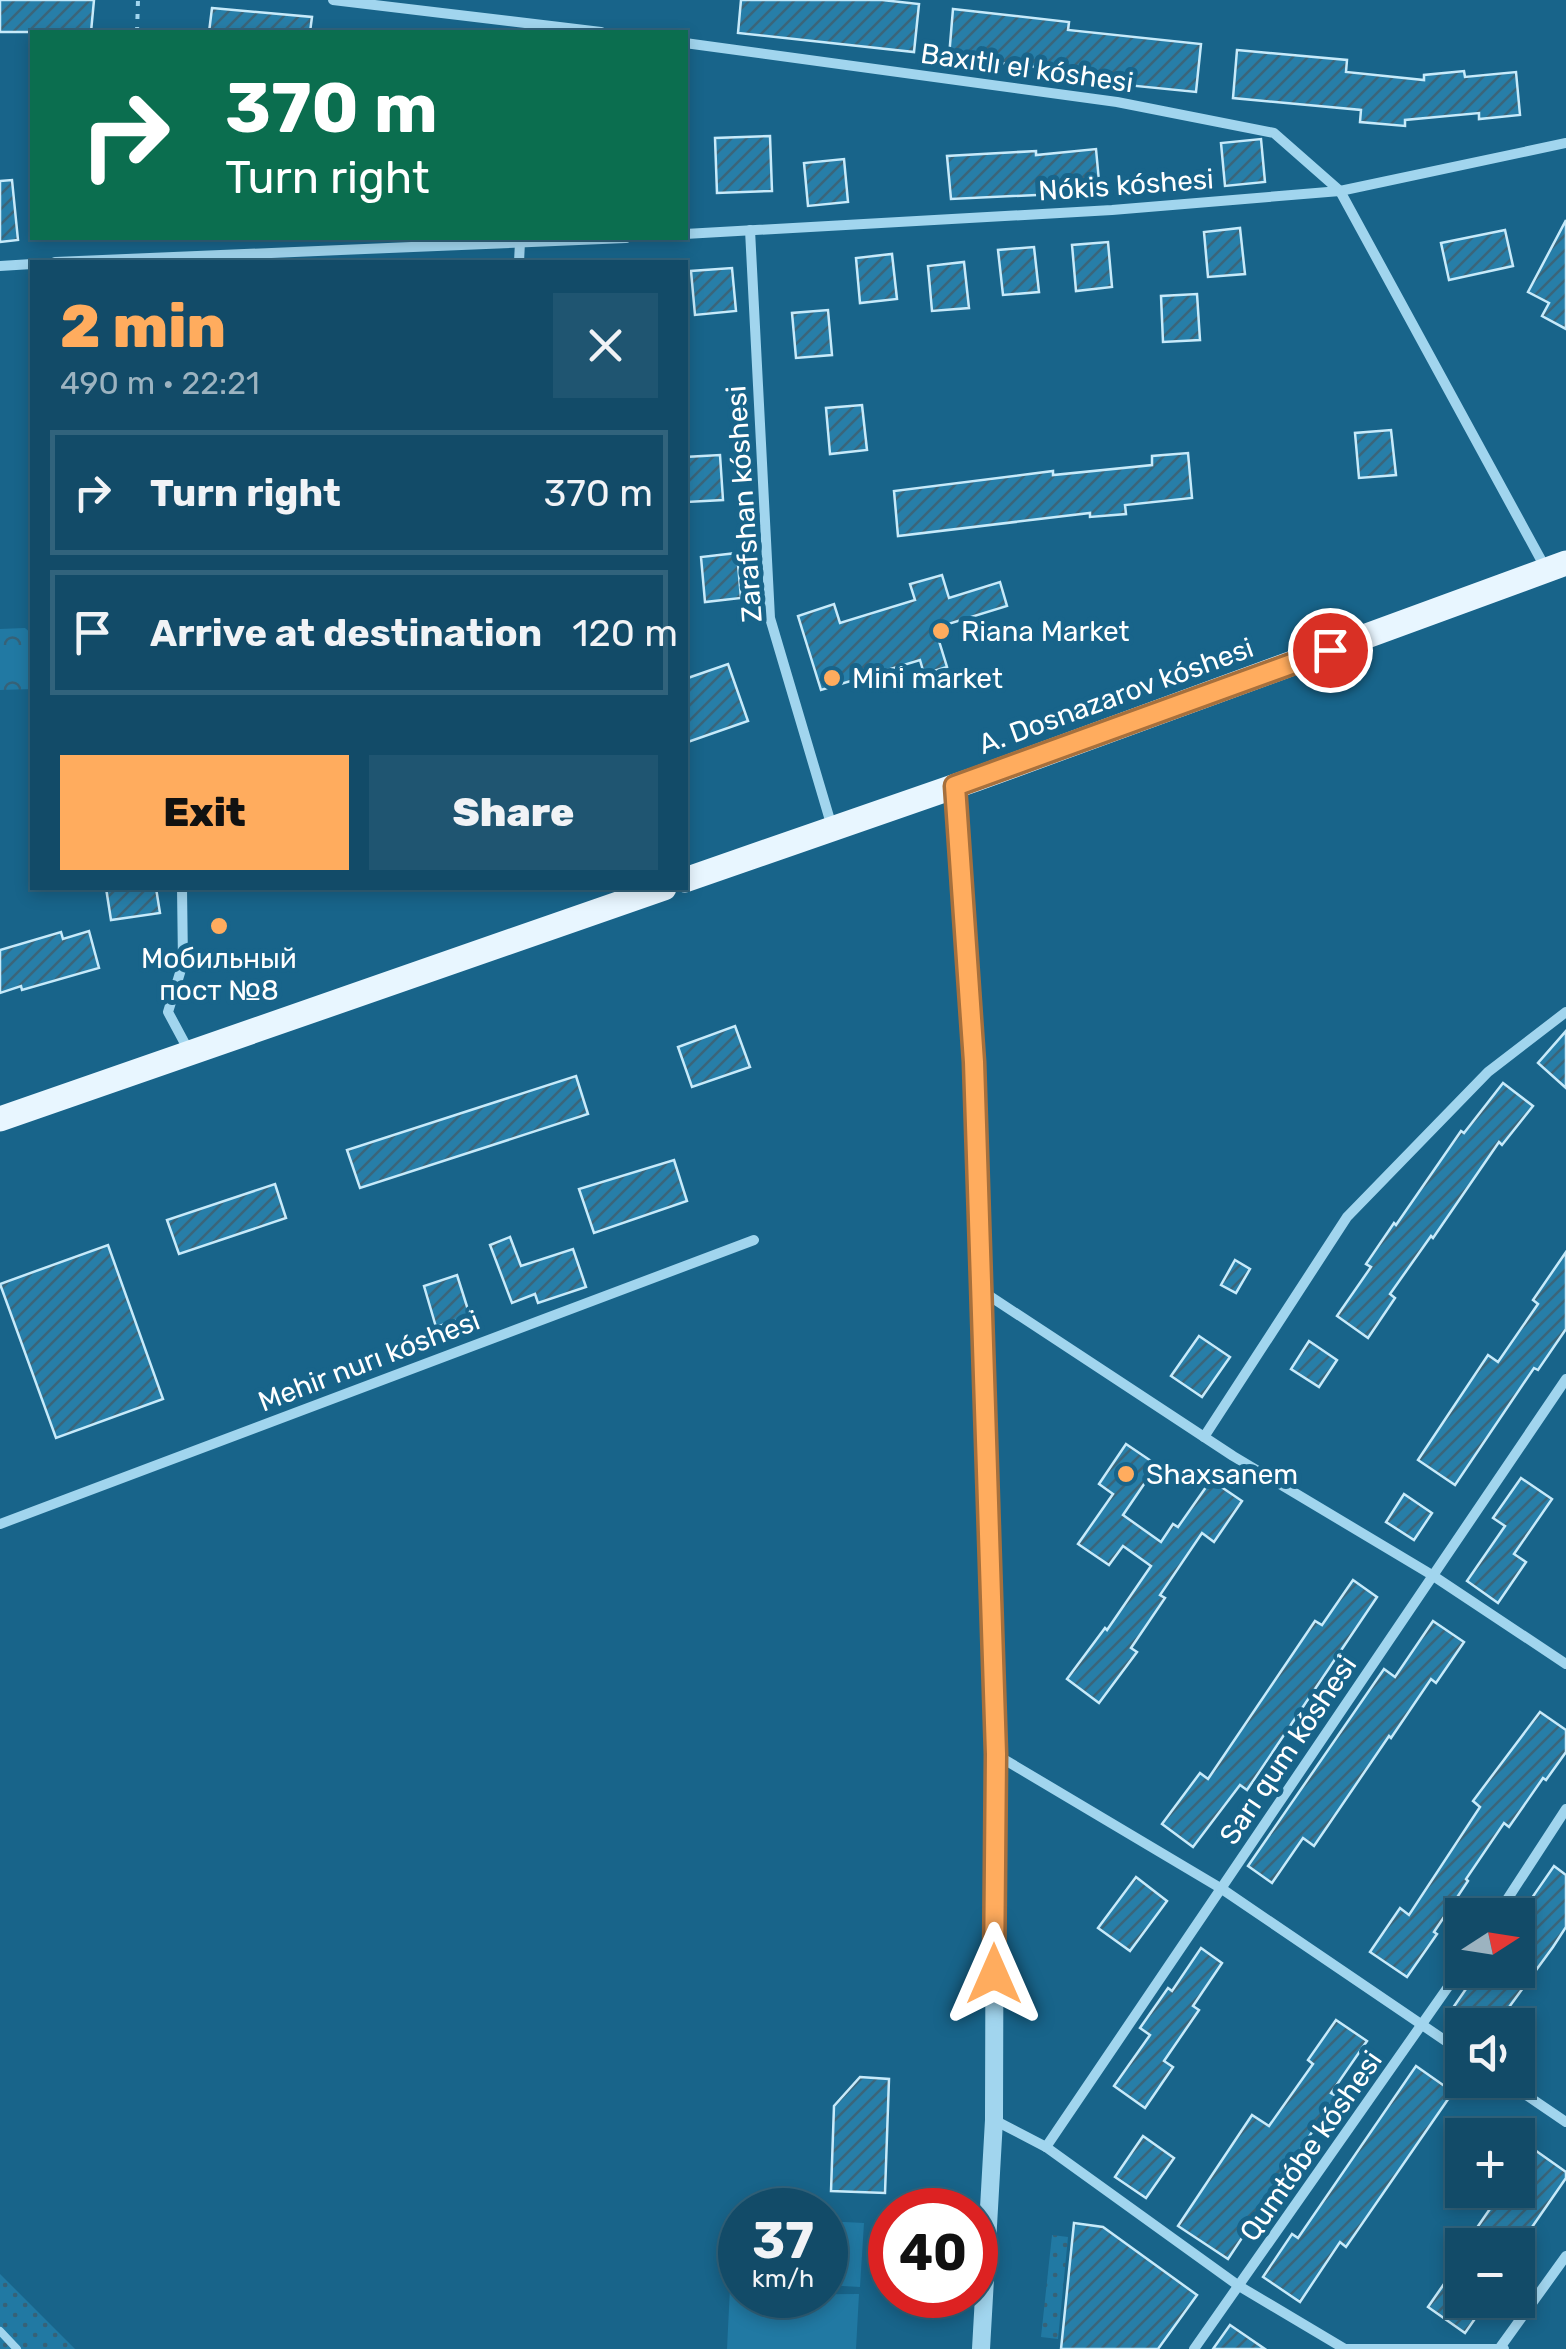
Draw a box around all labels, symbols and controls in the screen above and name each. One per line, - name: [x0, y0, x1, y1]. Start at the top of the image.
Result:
- street label: Baxıtlı el kóshesi: [918, 37, 1136, 99]
- text: 370 m: [225, 67, 438, 150]
- icon: right: [60, 70, 190, 200]
- text: Turn right: [225, 151, 429, 204]
- street label: Nókis kóshesi: [1037, 162, 1215, 208]
- text: 2 min: [60, 291, 226, 362]
- button: close: [553, 293, 658, 398]
- text: 490 m · 22:21: [60, 364, 260, 402]
- street label: Zarafshan kóshesi: [719, 384, 769, 624]
- icon: right: [65, 465, 120, 520]
- text: Turn right: [150, 470, 341, 516]
- text: 370 m: [543, 470, 653, 516]
- icon: arrive: [65, 605, 120, 660]
- pin: [1288, 608, 1373, 693]
- text: Arrive at destination: [150, 610, 542, 656]
- text: 120 m: [572, 610, 678, 656]
- place label: Riana Market: [961, 615, 1130, 648]
- marker: Riana Market: [930, 620, 952, 642]
- icon: arrive: [1303, 623, 1358, 678]
- street label: A. Dosnazarov kóshesi: [974, 631, 1258, 761]
- place label: Mini market: [852, 662, 1003, 695]
- marker: Mini market: [821, 667, 843, 689]
- button: Exit: [60, 755, 349, 870]
- button: Share: [369, 755, 658, 870]
- marker: Мобильный пост №8: [208, 915, 230, 937]
- place label: Мобильный пост №8: [141, 942, 297, 1007]
- street label: Mehir nurı kóshesi: [254, 1304, 484, 1418]
- place label: Shaxsanem: [1146, 1458, 1298, 1491]
- marker: Shaxsanem: [1115, 1463, 1137, 1485]
- street label: Sarı qum kóshesi: [1213, 1649, 1363, 1851]
- north arrow: [1445, 1898, 1535, 1988]
- map controls: [1445, 1898, 1535, 2318]
- position arrow: [942, 1922, 1046, 2026]
- button: sound: [1445, 2008, 1535, 2098]
- street label: Qumtóbe kóshesi: [1233, 2045, 1389, 2247]
- button: +: [1445, 2118, 1535, 2208]
- speed limit sign: 40: [868, 2188, 998, 2318]
- text: 37: [752, 2211, 814, 2271]
- button: −: [1445, 2228, 1535, 2318]
- text: km/h: [752, 2264, 814, 2293]

